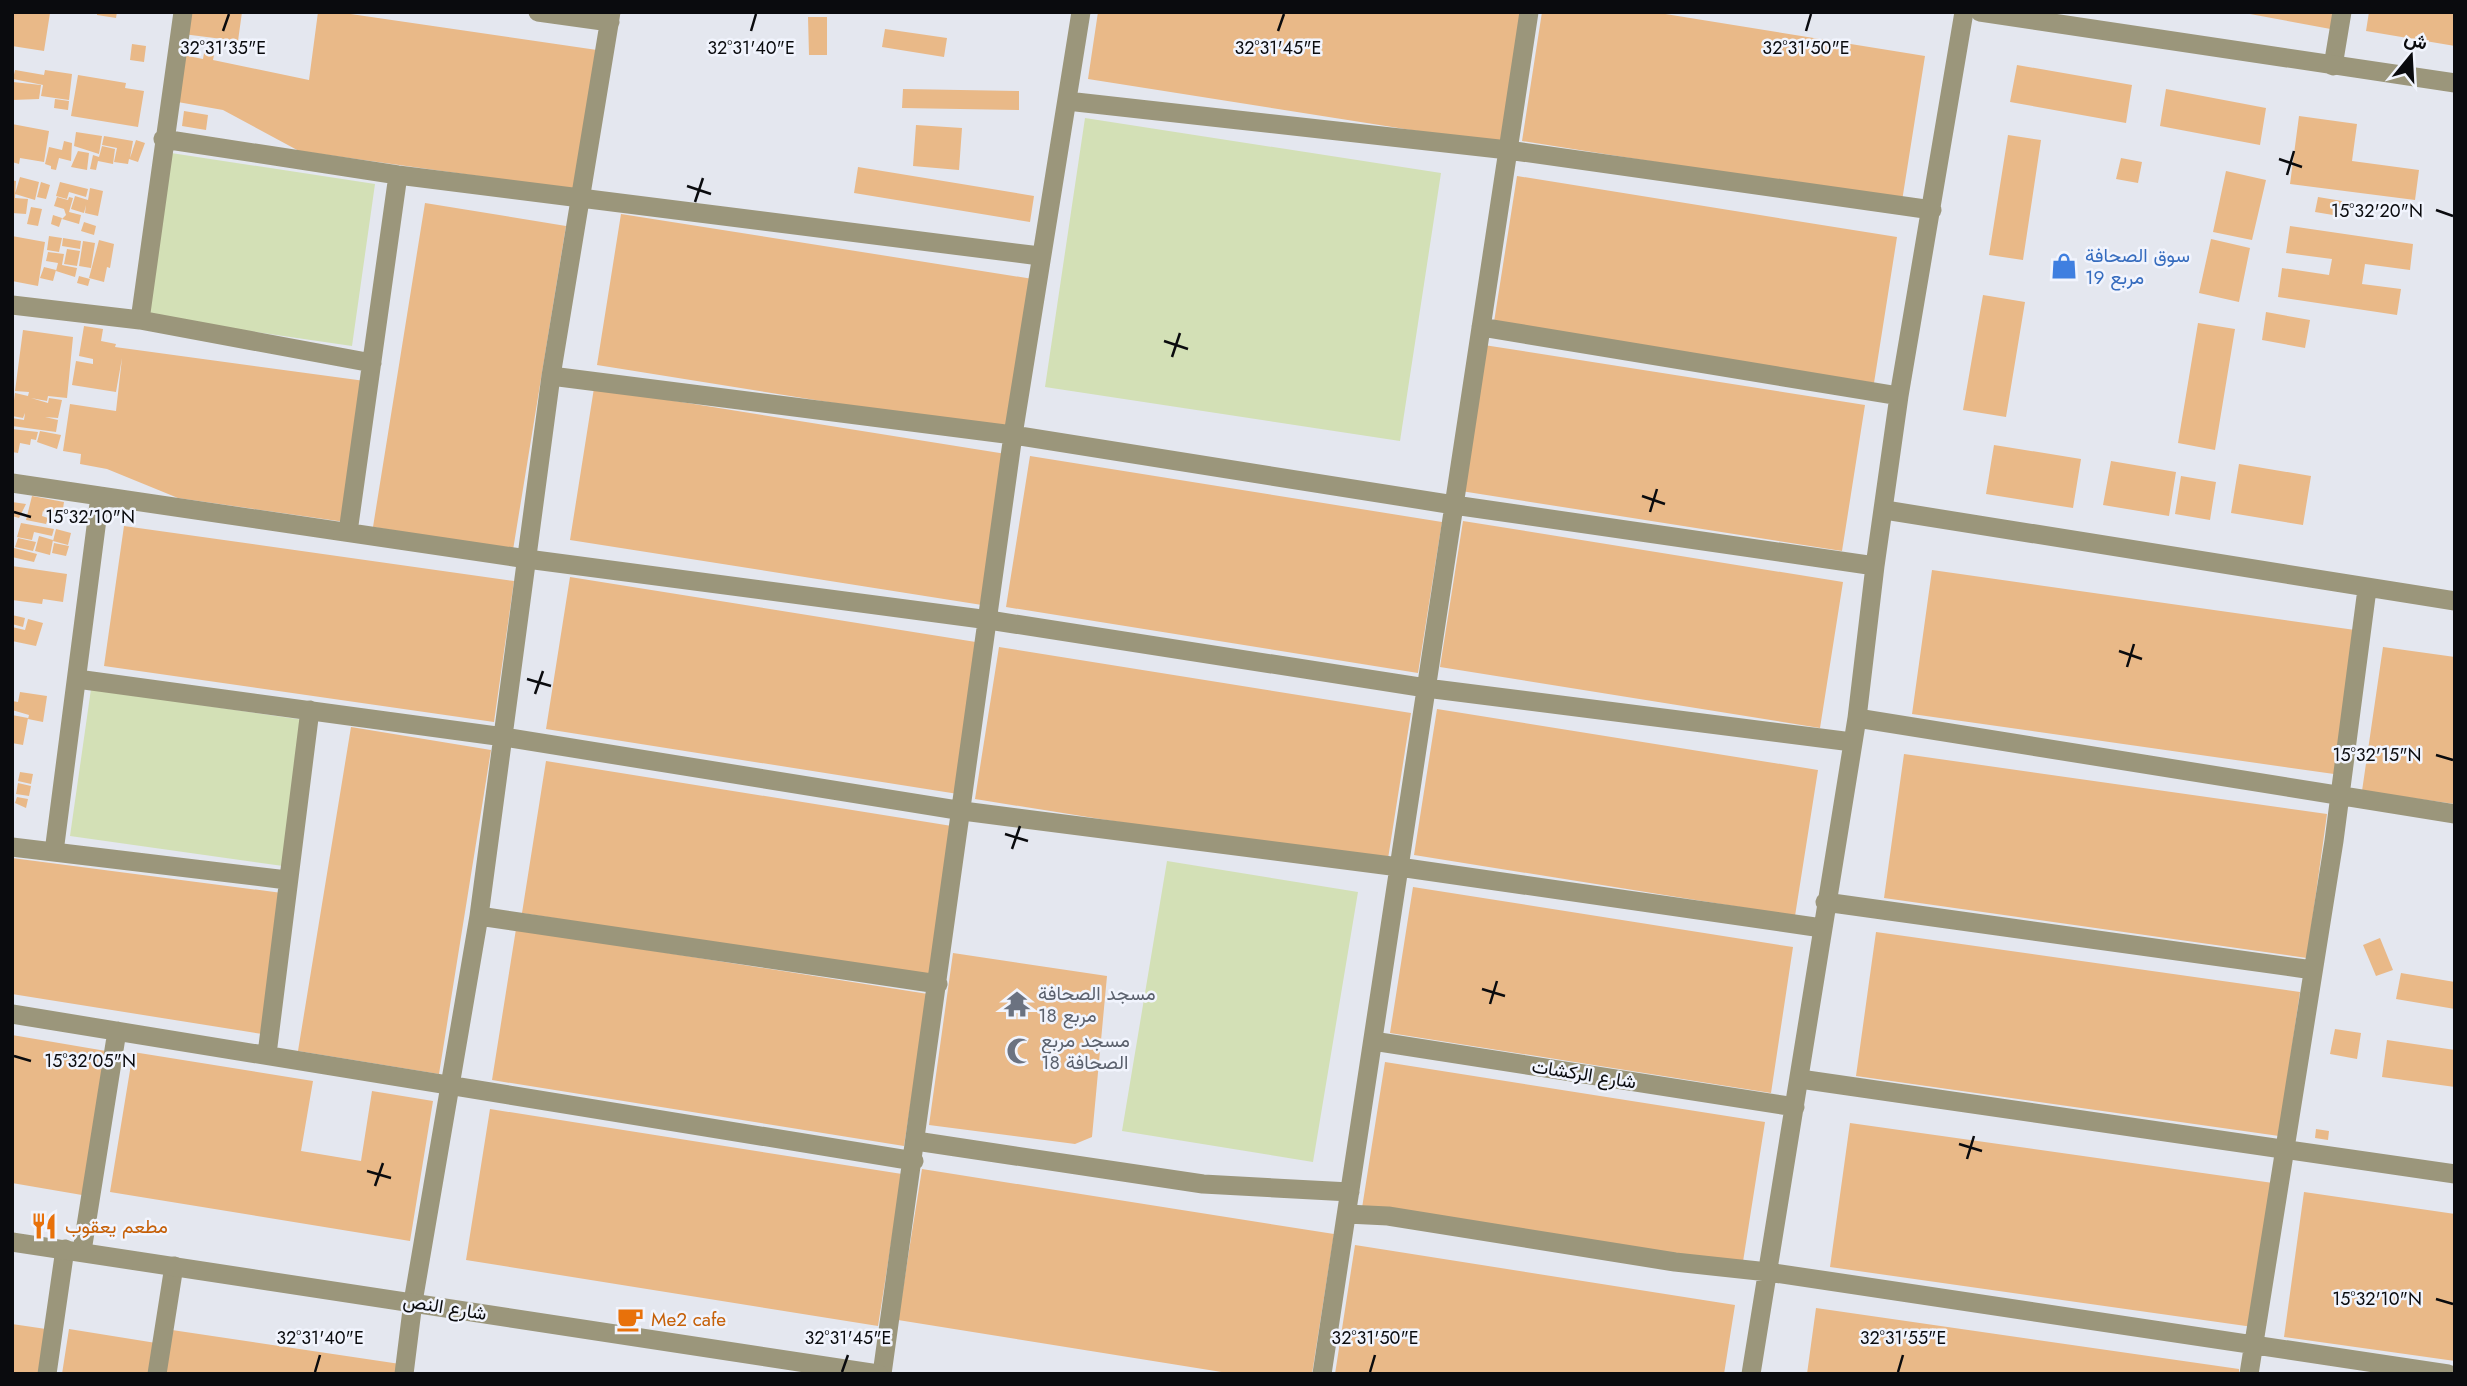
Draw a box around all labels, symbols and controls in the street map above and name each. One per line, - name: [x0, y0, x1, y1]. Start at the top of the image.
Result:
- north arrow: [2376, 21, 2446, 91]
- text: ش: [2401, 24, 2431, 57]
- text: 32°31'35"E: [180, 35, 266, 61]
- text: 32°31'40"E: [707, 35, 795, 61]
- text: 32°31'45"E: [1234, 35, 1322, 61]
- text: 32°31'50"E: [1762, 35, 1850, 61]
- text: 15°32'20"N: [2331, 198, 2423, 224]
- place label: سوق الصحافة مربع 19: [2085, 242, 2190, 291]
- shop icon: سوق الصحافة مربع 19: [2049, 251, 2079, 281]
- text: 15°32'10"N: [45, 504, 135, 530]
- text: 15°32'15"N: [2332, 742, 2422, 768]
- place label: مسجد الصحافة مربع 18: [1038, 980, 1156, 1029]
- temple icon: مسجد الصحافة مربع 18: [1002, 989, 1032, 1019]
- place label: مسجد مربع 18 الصحافة: [1041, 1027, 1130, 1076]
- mosque icon: مسجد مربع 18 الصحافة: [1005, 1036, 1035, 1066]
- text: 15°32'05"N: [44, 1048, 136, 1074]
- street label: شارع الركشات: [1530, 1052, 1638, 1096]
- restaurant icon: مطعم يعقوب: [29, 1211, 59, 1241]
- place label: مطعم يعقوب: [65, 1213, 168, 1240]
- text: 15°32'10"N: [2332, 1286, 2422, 1312]
- street label: شارع النص: [401, 1287, 489, 1327]
- cafe icon: Me2 cafe: [615, 1304, 645, 1334]
- place label: Me2 cafe: [651, 1306, 726, 1333]
- text: 32°31'40"E: [276, 1325, 364, 1351]
- text: 32°31'45"E: [804, 1325, 892, 1351]
- text: 32°31'50"E: [1331, 1325, 1419, 1351]
- text: 32°31'55"E: [1860, 1325, 1946, 1351]

